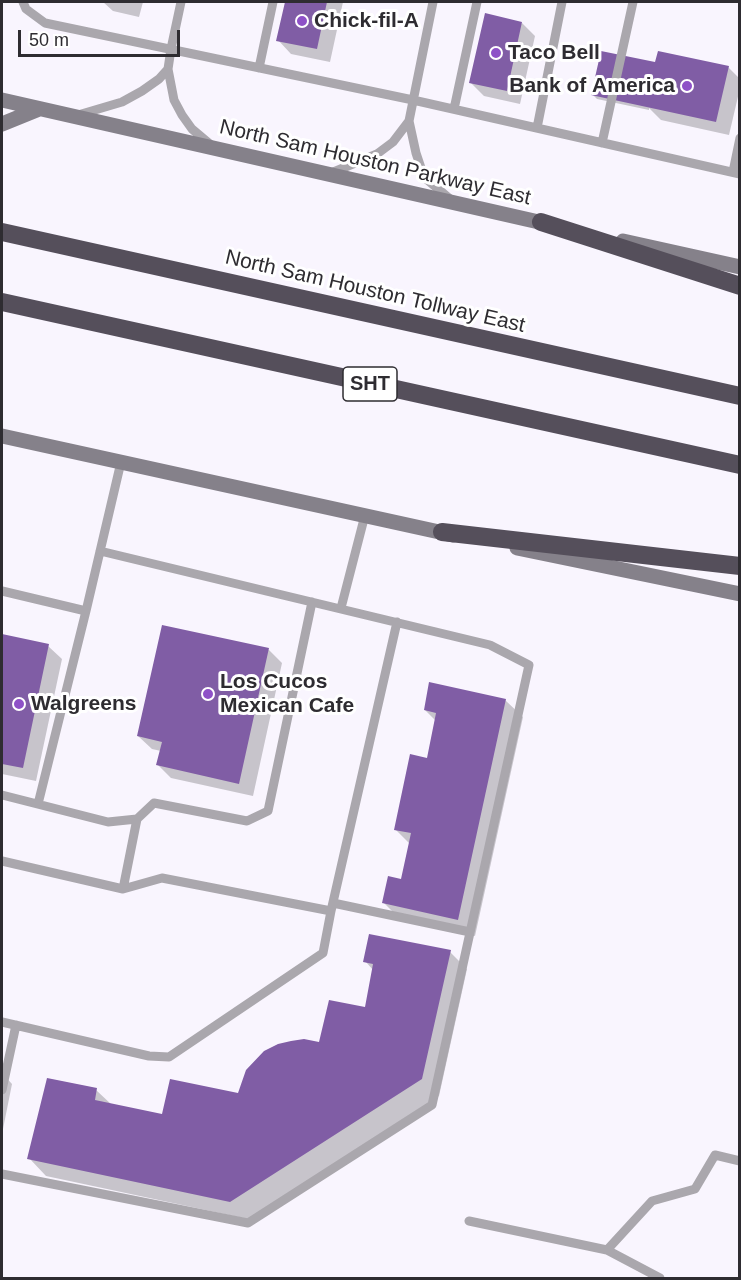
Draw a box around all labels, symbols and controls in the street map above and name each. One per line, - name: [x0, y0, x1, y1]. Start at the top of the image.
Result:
- place label: Chick-fil-A: [314, 8, 419, 34]
- marker: Chick-fil-A: [295, 14, 309, 28]
- scale bar: [21, 18, 183, 56]
- text: 50 m: [29, 30, 69, 50]
- place label: Taco Bell: [508, 40, 600, 66]
- marker: Taco Bell: [489, 46, 503, 60]
- place label: Bank of America: [509, 73, 675, 99]
- marker: Bank of America: [680, 79, 694, 93]
- street label: North Sam Houston Parkway East: [217, 115, 533, 211]
- street label: North Sam Houston Tollway East: [223, 245, 527, 339]
- road number: SHT: [343, 367, 397, 401]
- place label: Los Cucos Mexican Cafe: [220, 669, 354, 719]
- marker: Los Cucos Mexican Cafe: [201, 687, 215, 701]
- place label: Walgreens: [31, 691, 136, 717]
- marker: Walgreens: [12, 697, 26, 711]

